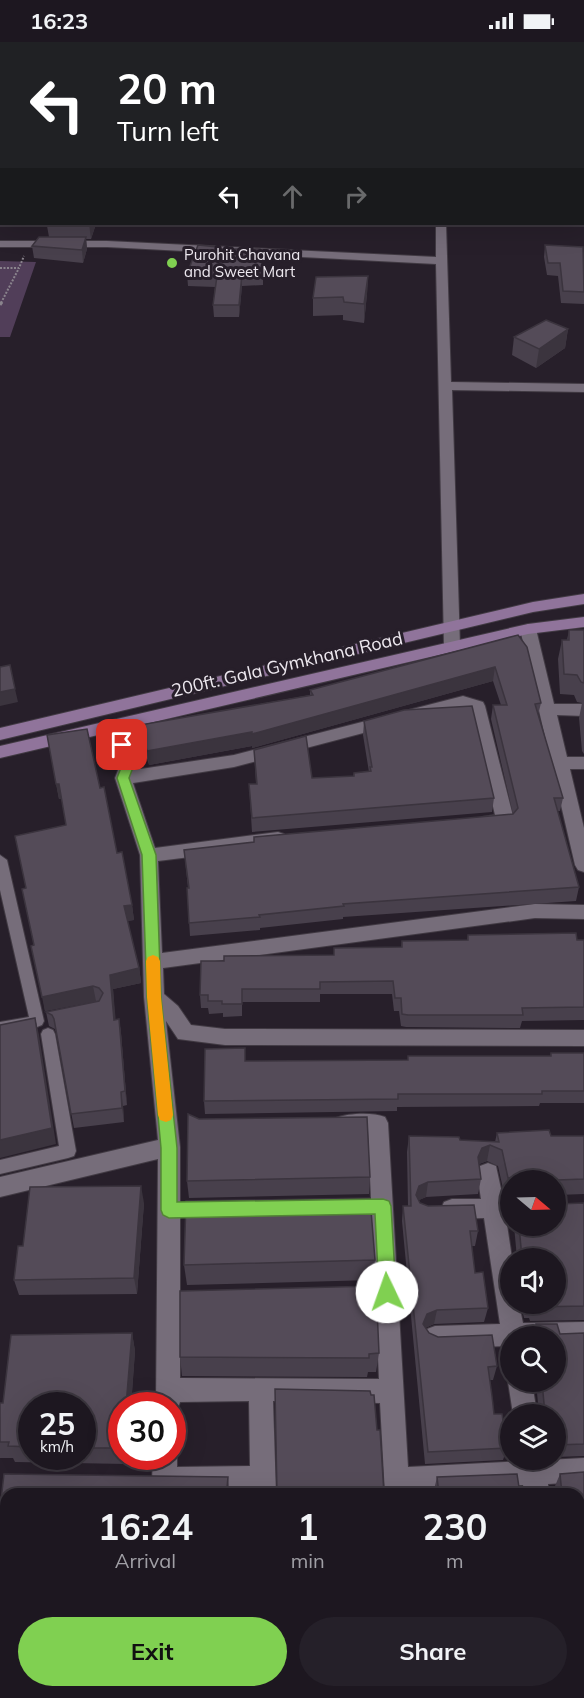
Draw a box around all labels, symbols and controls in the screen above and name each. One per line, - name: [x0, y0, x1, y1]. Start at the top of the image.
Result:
- text: 16:23: [30, 7, 88, 35]
- text: 20 m: [117, 62, 217, 115]
- icon: left: [18, 66, 96, 144]
- text: Turn left: [117, 114, 219, 148]
- icon: left: [213, 180, 246, 213]
- icon: ahead: [276, 180, 309, 213]
- icon: right: [339, 180, 372, 213]
- place label: Purohit Chavana and Sweet Mart: [184, 245, 300, 281]
- marker: Purohit Chavana and Sweet Mart: [165, 256, 179, 270]
- street label: 200ft. Gala Gymkhana Road: [169, 626, 405, 702]
- pin: [96, 719, 147, 770]
- icon: arrive: [105, 728, 138, 761]
- north arrow: [500, 1170, 566, 1236]
- map controls: [500, 1170, 566, 1470]
- button: sound: [500, 1248, 566, 1314]
- position arrow: [355, 1260, 419, 1324]
- button: search: [500, 1326, 566, 1392]
- speed limit sign: 30: [108, 1392, 186, 1470]
- button: layers: [500, 1404, 566, 1470]
- text: 25: [39, 1405, 75, 1443]
- text: km/h: [40, 1437, 74, 1456]
- text: 16:24: [98, 1504, 193, 1549]
- text: 1: [297, 1504, 319, 1549]
- text: 230: [422, 1504, 487, 1549]
- text: Arrival: [115, 1548, 176, 1573]
- text: min: [291, 1548, 325, 1573]
- text: m: [446, 1548, 464, 1573]
- button: Exit: [18, 1617, 287, 1686]
- button: Share: [299, 1617, 567, 1686]

